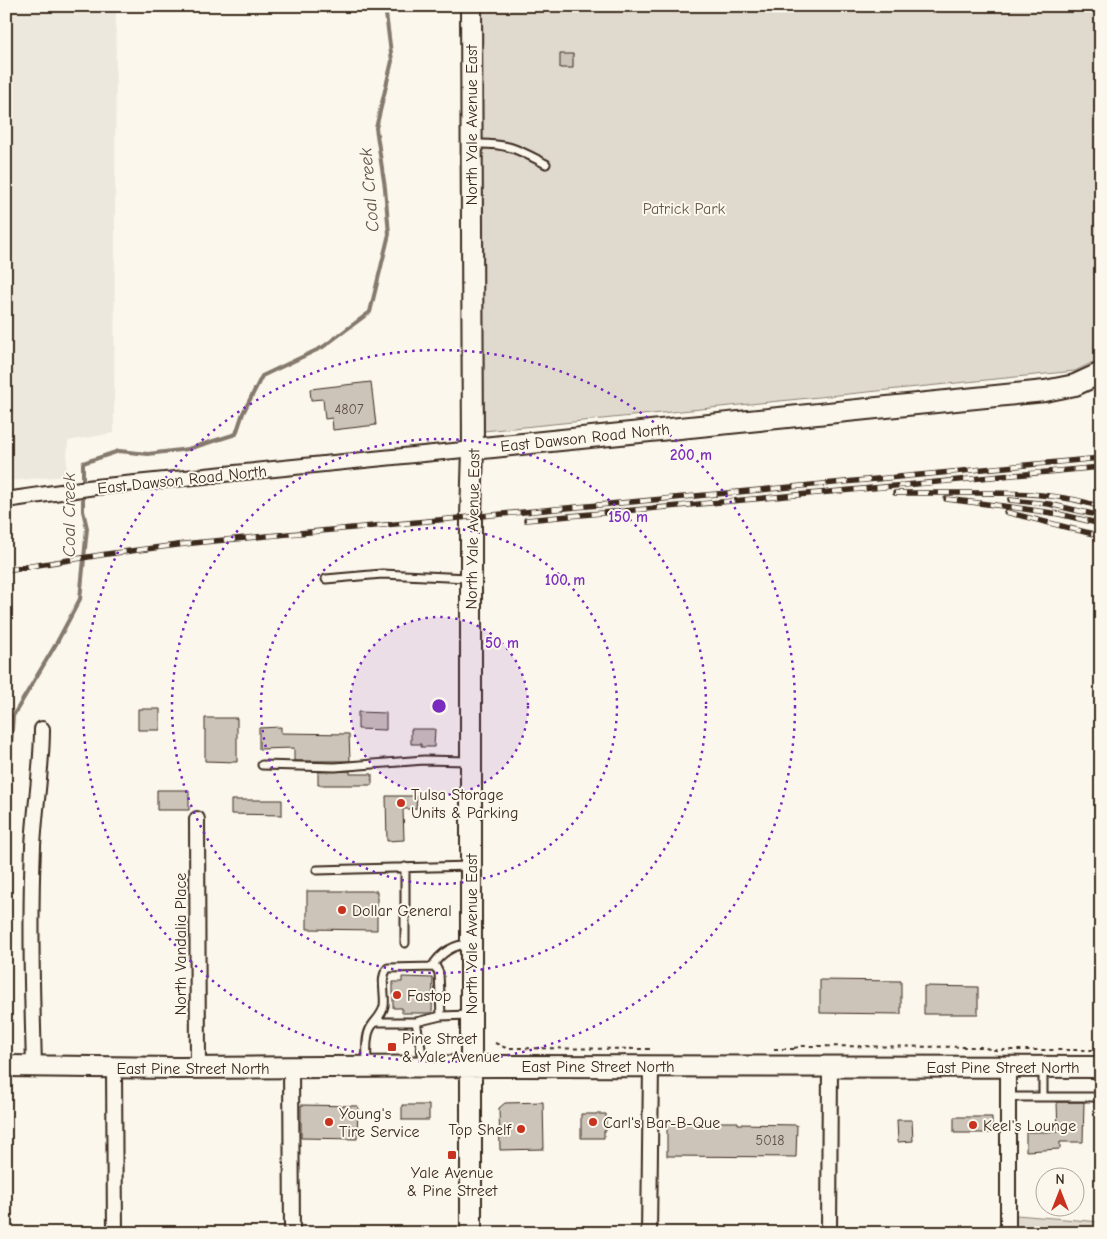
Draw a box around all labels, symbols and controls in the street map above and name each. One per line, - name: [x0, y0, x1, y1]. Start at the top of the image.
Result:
- street label: North Yale Avenue East: [463, 44, 481, 205]
- water label: Coal Creek: [355, 147, 384, 233]
- park label: Patrick Park: [643, 200, 726, 218]
- house number: 4807: [334, 401, 364, 418]
- street label: East Dawson Road North: [500, 420, 671, 456]
- text: 200 m: [670, 446, 712, 464]
- street label: North Yale Avenue East: [463, 448, 483, 610]
- street label: East Dawson Road North: [97, 462, 268, 498]
- water label: Coal Creek: [59, 473, 80, 557]
- text: 150 m: [608, 508, 648, 526]
- text: 100 m: [545, 571, 585, 589]
- text: 50 m: [485, 634, 519, 652]
- centre of rings: [430, 697, 448, 715]
- place label: Tulsa Storage Units & Parking: [411, 786, 518, 822]
- marker: Tulsa Storage Units & Parking: [395, 797, 407, 809]
- street label: North Yale Avenue East: [463, 853, 481, 1014]
- street label: North Vandalia Place: [172, 873, 190, 1015]
- place label: Dollar General: [352, 902, 452, 920]
- marker: Dollar General: [336, 904, 348, 916]
- place label: Fastop: [407, 987, 451, 1005]
- marker: Fastop: [391, 989, 403, 1001]
- place label: Pine Street & Yale Avenue: [402, 1030, 500, 1066]
- marker: Pine Street & Yale Avenue: [386, 1041, 398, 1053]
- street label: East Pine Street North: [521, 1058, 675, 1076]
- street label: East Pine Street North: [926, 1059, 1080, 1077]
- street label: East Pine Street North: [116, 1060, 270, 1078]
- place label: Young's Tire Service: [339, 1105, 420, 1141]
- place label: Carl's Bar-B-Que: [603, 1114, 720, 1132]
- marker: Young's Tire Service: [323, 1116, 335, 1128]
- marker: Carl's Bar-B-Que: [587, 1116, 599, 1128]
- place label: Keel's Lounge: [983, 1117, 1076, 1135]
- marker: Keel's Lounge: [967, 1119, 979, 1131]
- place label: Top Shelf: [448, 1121, 513, 1139]
- marker: Top Shelf: [515, 1123, 527, 1135]
- house number: 5018: [756, 1132, 784, 1149]
- marker: Yale Avenue & Pine Street: [446, 1149, 458, 1161]
- place label: Yale Avenue & Pine Street: [407, 1164, 498, 1200]
- north arrow: [1034, 1166, 1084, 1216]
- text: N: [1055, 1171, 1065, 1188]

